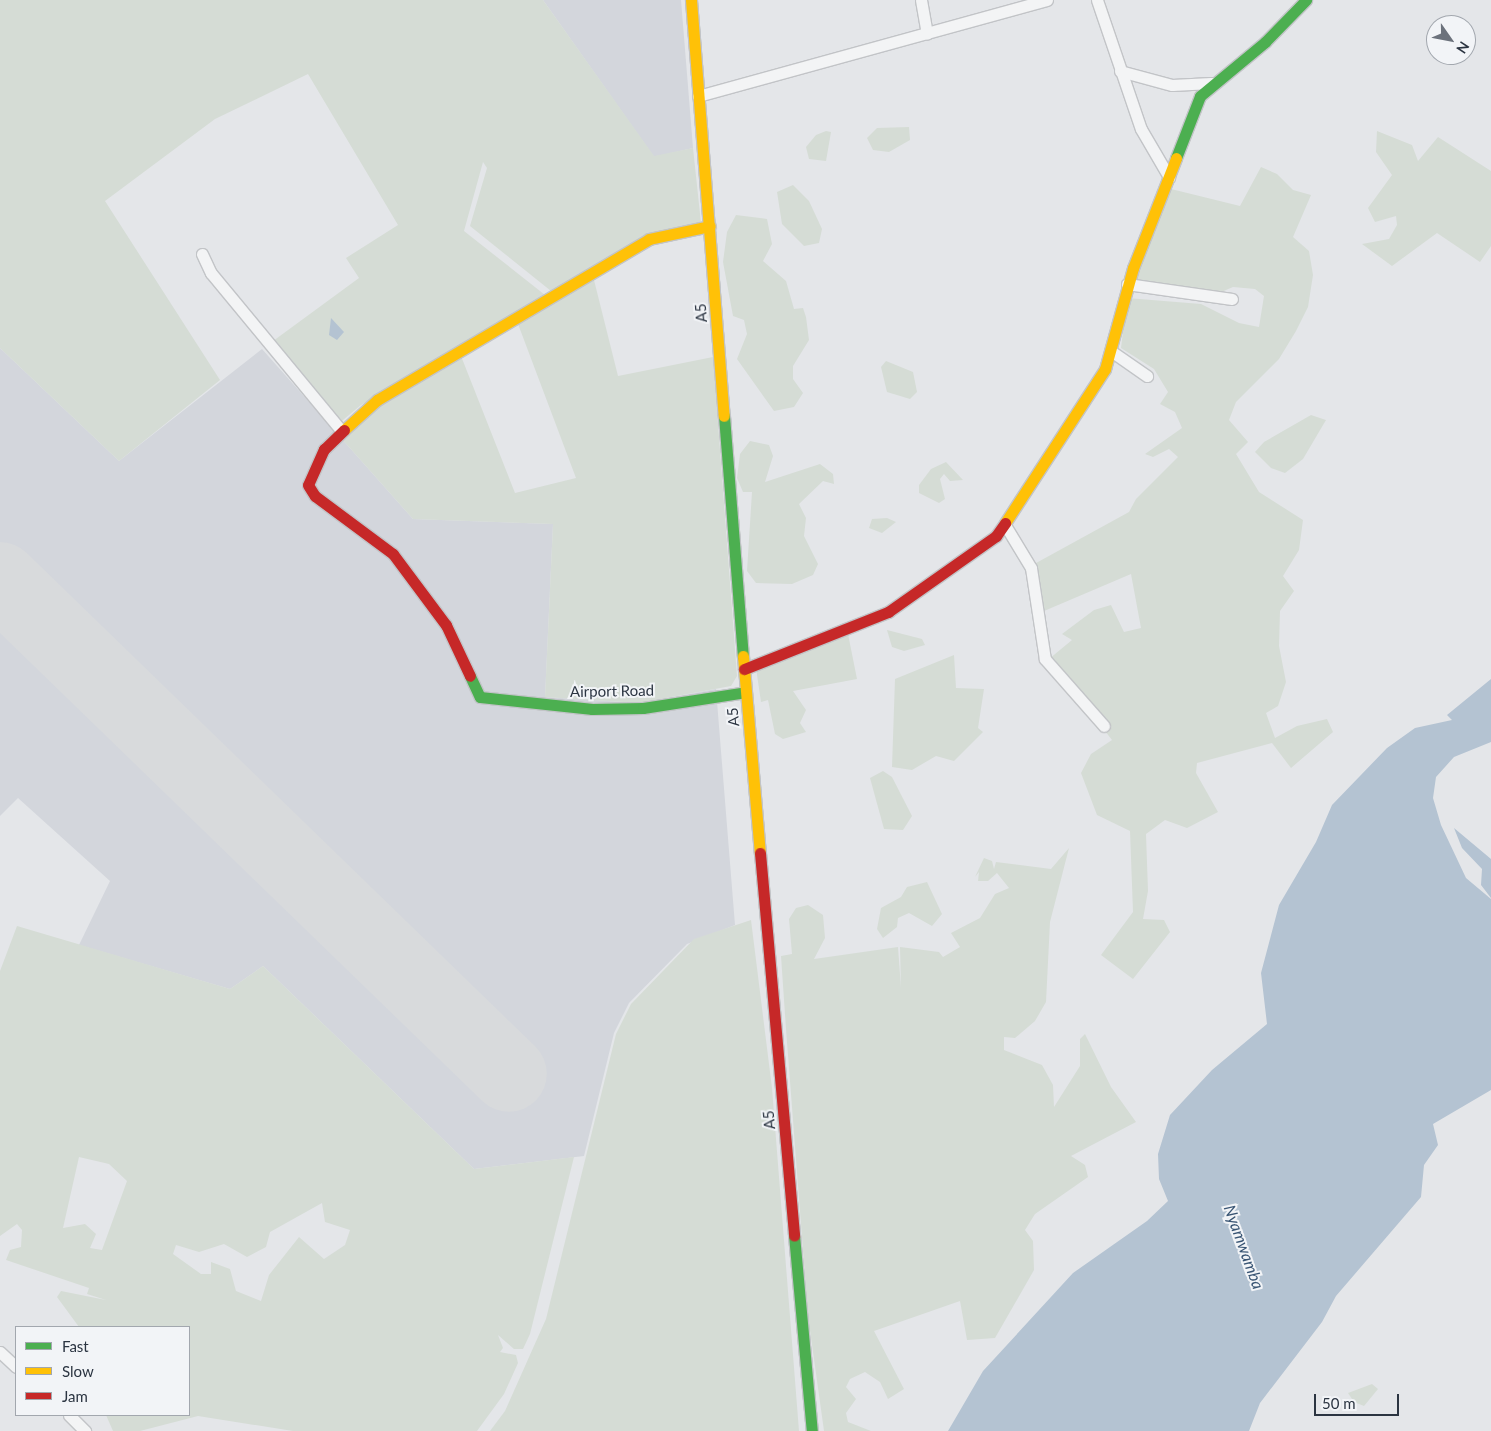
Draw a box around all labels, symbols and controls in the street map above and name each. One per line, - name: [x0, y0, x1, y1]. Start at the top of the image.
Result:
- north arrow: [1426, 15, 1476, 65]
- text: N: [1453, 39, 1473, 57]
- street label: A5: [691, 303, 711, 323]
- street label: Airport Road: [570, 681, 654, 701]
- street label: A5: [723, 707, 743, 727]
- street label: A5: [759, 1110, 779, 1130]
- water label: Nyamwamba: [1220, 1202, 1268, 1292]
- legend: [15, 1326, 190, 1416]
- text: Fast: [62, 1337, 89, 1355]
- text: Slow: [62, 1362, 94, 1380]
- scale bar: [1316, 1384, 1401, 1416]
- text: Jam: [62, 1387, 88, 1405]
- text: 50 m: [1322, 1394, 1356, 1412]

